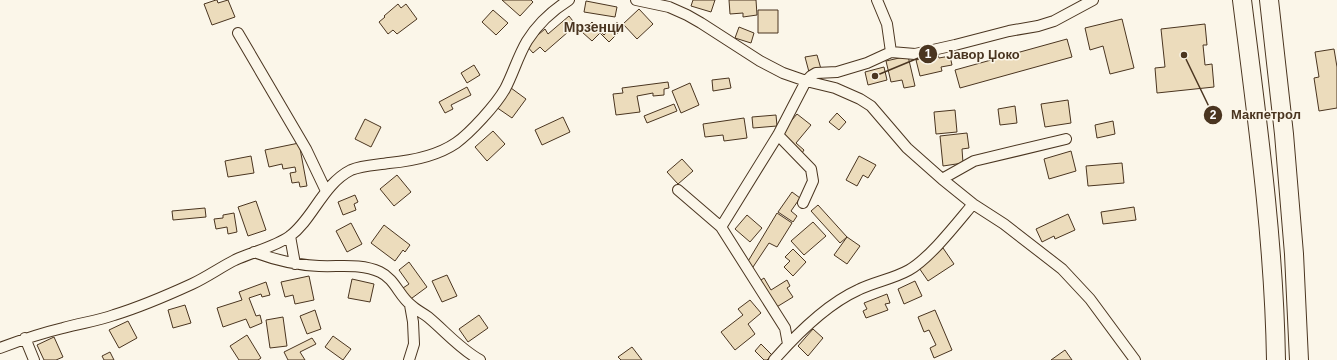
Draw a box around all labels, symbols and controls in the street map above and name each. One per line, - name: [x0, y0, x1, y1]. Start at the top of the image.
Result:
- district label: Мрзенци: [564, 19, 624, 35]
- callout: Јавор Џоко: [918, 42, 1028, 67]
- text: 1: [925, 47, 932, 61]
- text: Јавор Џоко: [946, 47, 1020, 62]
- callout: Макпетрол: [1203, 102, 1309, 127]
- text: Макпетрол: [1231, 107, 1301, 122]
- text: 2: [1210, 108, 1217, 122]

